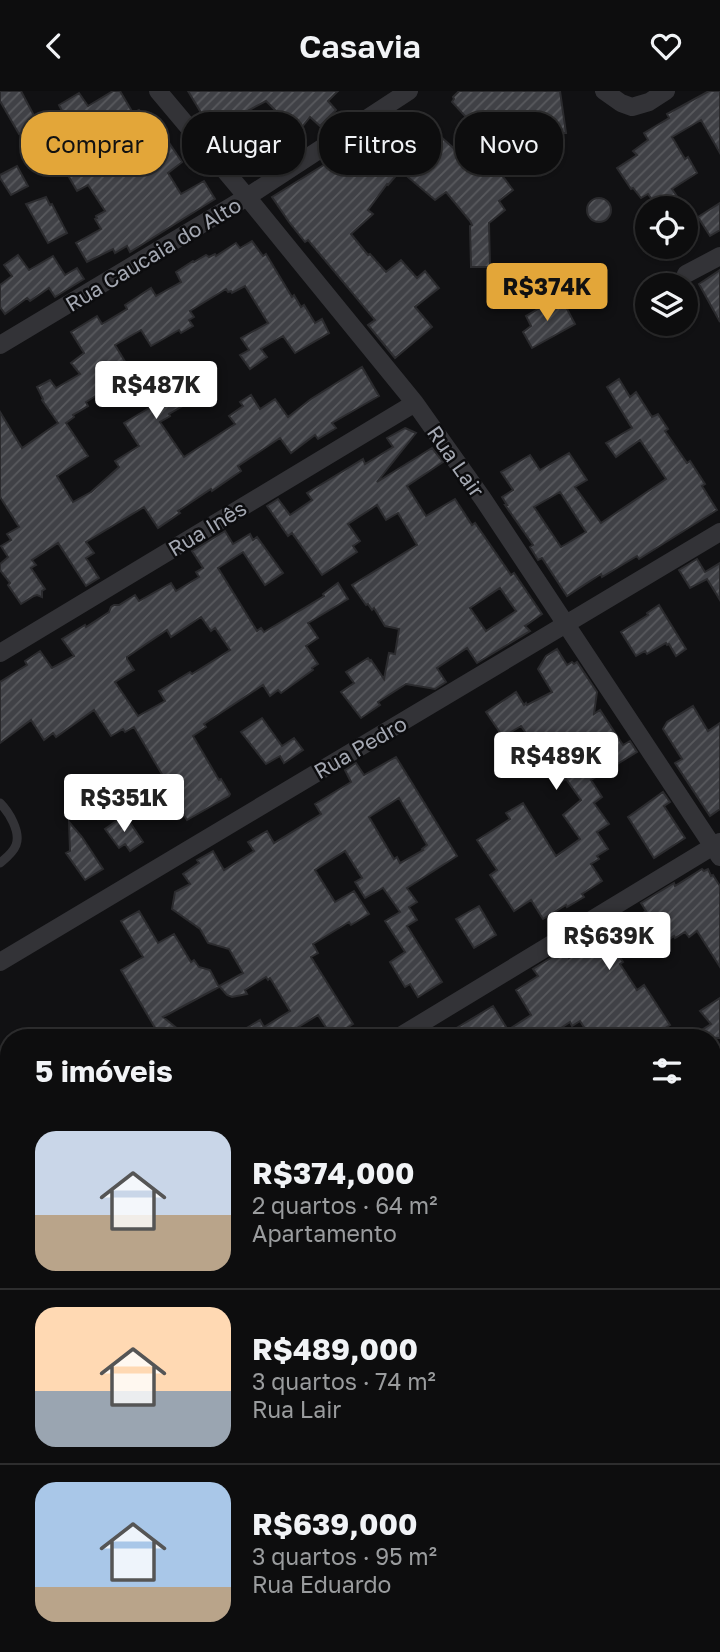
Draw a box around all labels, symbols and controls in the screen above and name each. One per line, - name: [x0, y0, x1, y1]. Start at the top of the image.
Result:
- icon: back: [35, 27, 73, 65]
- text: Casavia: [299, 27, 421, 65]
- icon: heart: [647, 27, 685, 65]
- chip: Comprar: [21, 112, 168, 175]
- chip: Alugar: [182, 112, 305, 175]
- chip: Filtros: [319, 112, 441, 175]
- chip: Novo: [455, 112, 563, 175]
- street label: Rua Caucaia do Alto: [60, 191, 246, 317]
- map controls: [635, 196, 698, 336]
- button: locate: [635, 196, 698, 259]
- pin: R$374K: [490, 264, 604, 323]
- text: R$374K: [502, 272, 592, 300]
- button: layers: [635, 273, 698, 336]
- pin: R$487K: [99, 361, 213, 421]
- text: R$487K: [111, 370, 201, 398]
- street label: Rua Lair: [422, 420, 490, 502]
- street label: Rua Inês: [163, 495, 251, 561]
- street label: Rua Pedro: [309, 710, 411, 784]
- pin: R$489K: [499, 733, 613, 792]
- text: R$489K: [510, 741, 602, 769]
- pin: R$351K: [67, 775, 181, 834]
- text: R$351K: [80, 783, 168, 811]
- pin: R$639K: [552, 913, 666, 972]
- text: R$639K: [563, 921, 655, 949]
- icon: filters: [648, 1052, 686, 1090]
- text: 5 imóveis: [35, 1053, 173, 1089]
- text: R$374,000: [252, 1155, 414, 1191]
- icon: home: [91, 1159, 175, 1243]
- text: 2 quartos · 64 m²: [252, 1191, 438, 1219]
- text: Apartamento: [252, 1219, 397, 1247]
- text: R$489,000: [252, 1331, 418, 1367]
- icon: home: [91, 1335, 175, 1419]
- text: 3 quartos · 74 m²: [252, 1367, 436, 1395]
- text: Rua Lair: [252, 1395, 341, 1423]
- text: R$639,000: [252, 1506, 417, 1542]
- icon: home: [91, 1510, 175, 1594]
- text: 3 quartos · 95 m²: [252, 1542, 437, 1570]
- text: Rua Eduardo: [252, 1570, 391, 1598]

